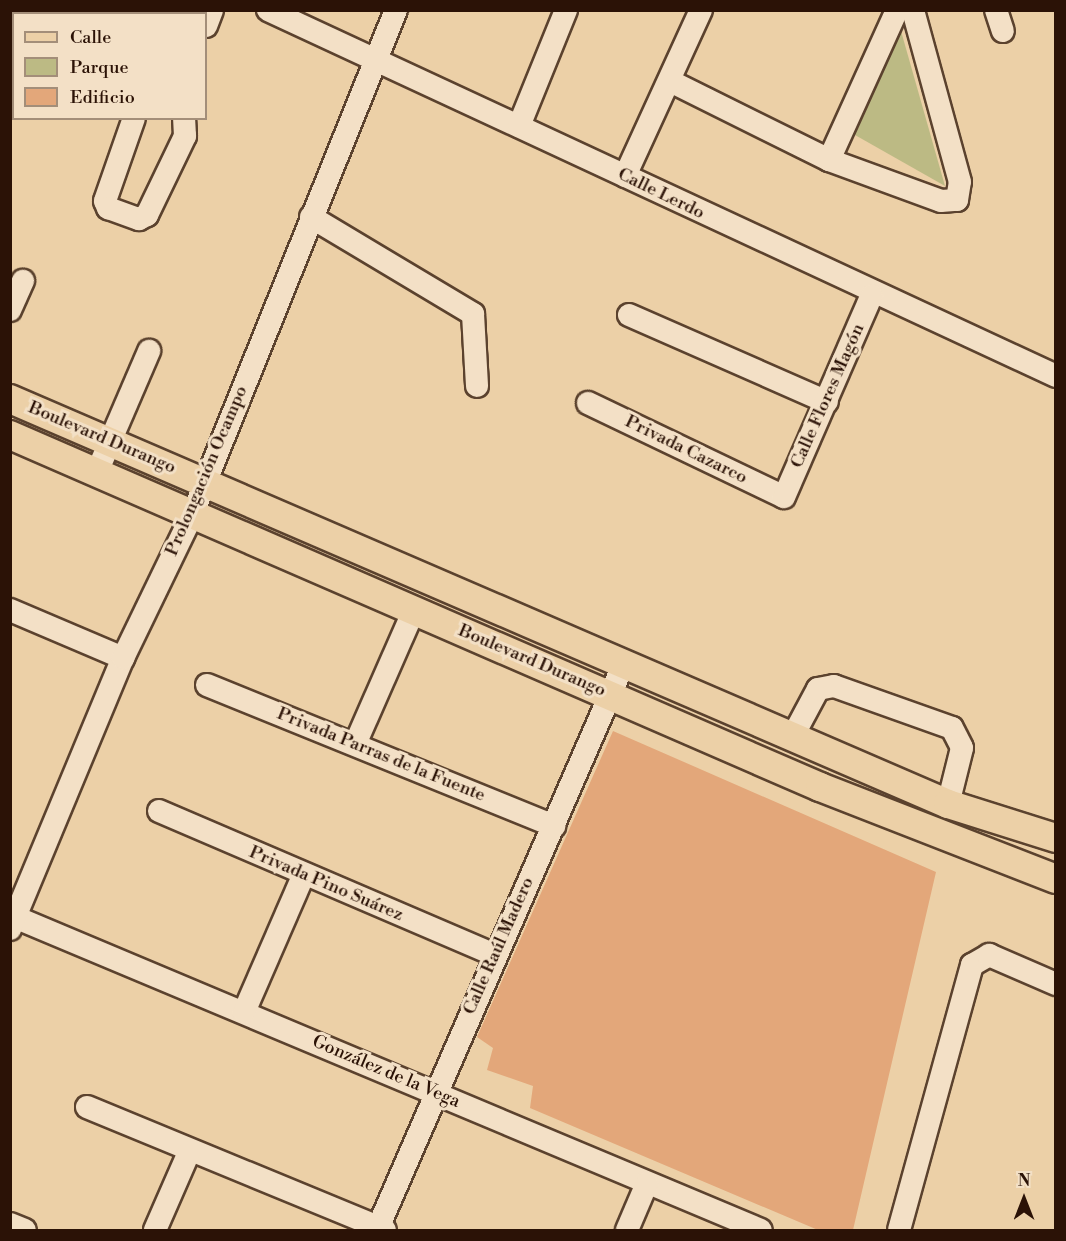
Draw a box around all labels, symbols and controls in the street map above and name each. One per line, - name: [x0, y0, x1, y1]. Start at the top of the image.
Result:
- legend: [12, 12, 207, 120]
- text: Calle: [70, 26, 111, 49]
- text: Parque: [70, 56, 129, 79]
- text: Edificio: [70, 86, 135, 109]
- street label: Calle Lerdo: [614, 164, 708, 224]
- street label: Calle Flores Magón: [786, 320, 870, 472]
- street label: Prolongación Ocampo: [161, 383, 253, 559]
- street label: Boulevard Durango: [25, 397, 179, 479]
- street label: Privada Cazarco: [621, 411, 751, 489]
- street label: Boulevard Durango: [455, 620, 609, 702]
- street label: Privada Parras de la Fuente: [274, 703, 488, 807]
- street label: Privada Pino Suárez: [246, 842, 406, 926]
- street label: Calle Raúl Madero: [459, 874, 539, 1018]
- street label: González de la Vega: [309, 1031, 463, 1113]
- north arrow: [994, 1169, 1054, 1229]
- text: N: [1018, 1171, 1030, 1191]

